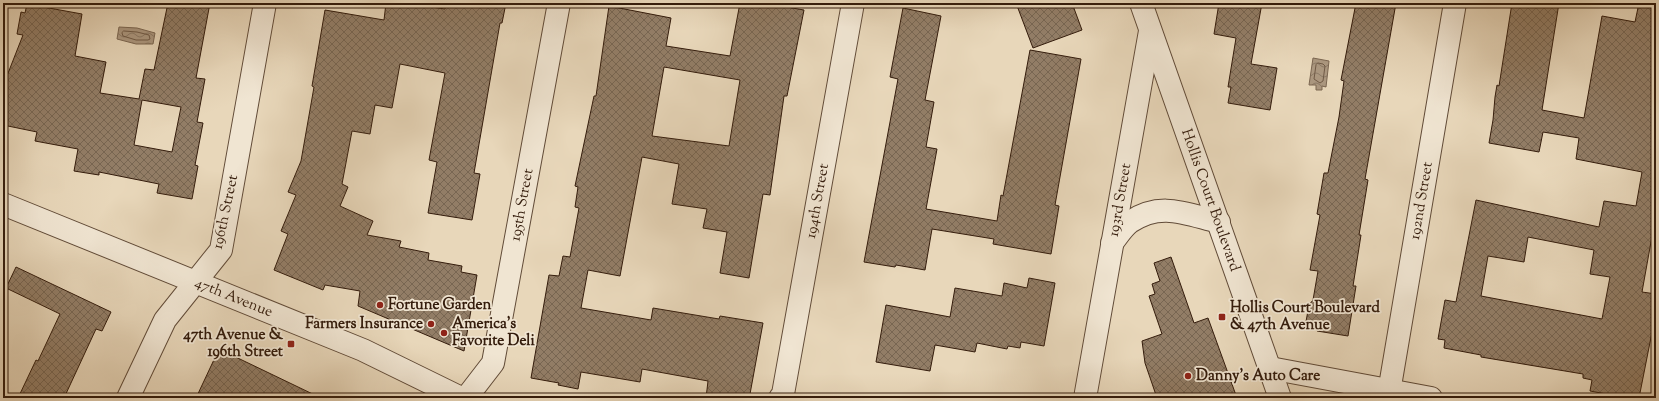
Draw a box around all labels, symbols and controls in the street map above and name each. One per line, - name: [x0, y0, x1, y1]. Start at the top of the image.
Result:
- street label: Hollis Court Boulevard: [1176, 126, 1245, 275]
- street label: 192nd Street: [1405, 160, 1438, 241]
- street label: 194th Street: [801, 162, 835, 240]
- street label: 193rd Street: [1103, 162, 1137, 238]
- street label: 195th Street: [505, 167, 539, 243]
- street label: 196th Street: [208, 173, 244, 251]
- street label: 47th Avenue: [192, 272, 276, 323]
- place label: Fortune Garden: [388, 295, 492, 316]
- place label: Hollis Court Boulevard & 47th Avenue: [1230, 298, 1380, 336]
- marker: Fortune Garden: [375, 300, 385, 310]
- marker: Hollis Court Boulevard & 47th Avenue: [1217, 312, 1227, 322]
- place label: Farmers Insurance: [305, 314, 423, 335]
- place label: America’s Favorite Deli: [452, 314, 536, 352]
- marker: Farmers Insurance: [426, 319, 436, 329]
- place label: 47th Avenue & 196th Street: [182, 325, 284, 363]
- marker: America’s Favorite Deli: [439, 328, 449, 338]
- marker: 47th Avenue & 196th Street: [286, 339, 296, 349]
- place label: Danny’s Auto Care: [1196, 366, 1320, 387]
- marker: Danny’s Auto Care: [1183, 371, 1193, 381]

